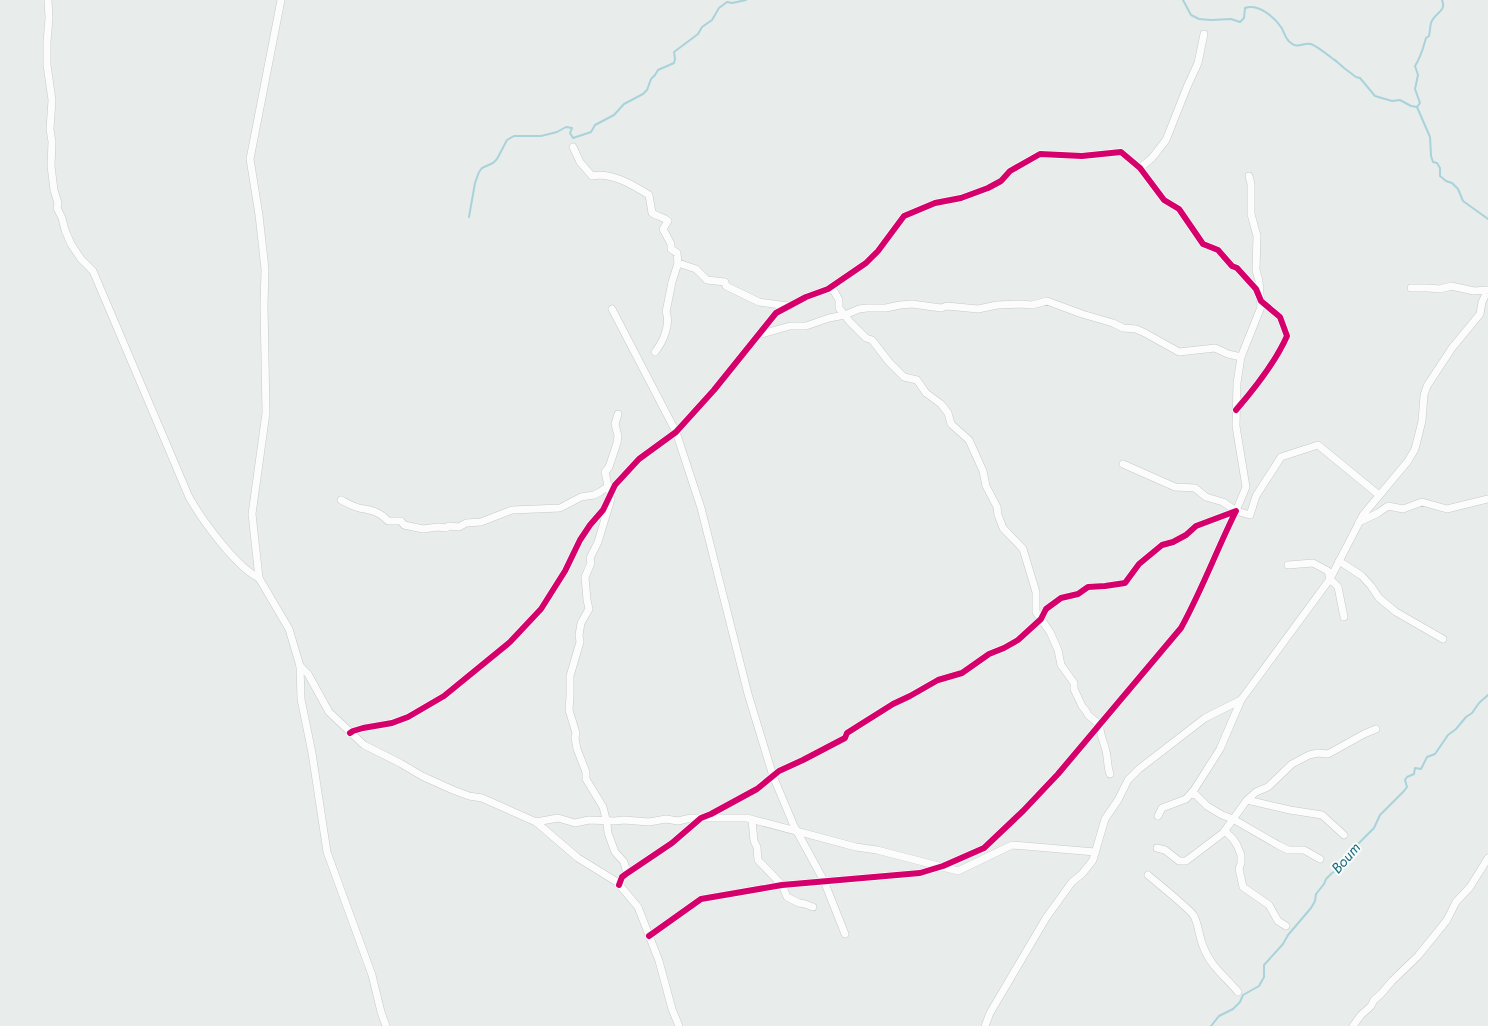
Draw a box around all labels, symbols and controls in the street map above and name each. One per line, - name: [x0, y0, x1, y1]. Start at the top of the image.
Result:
- water label: Boum: [1326, 838, 1366, 878]

